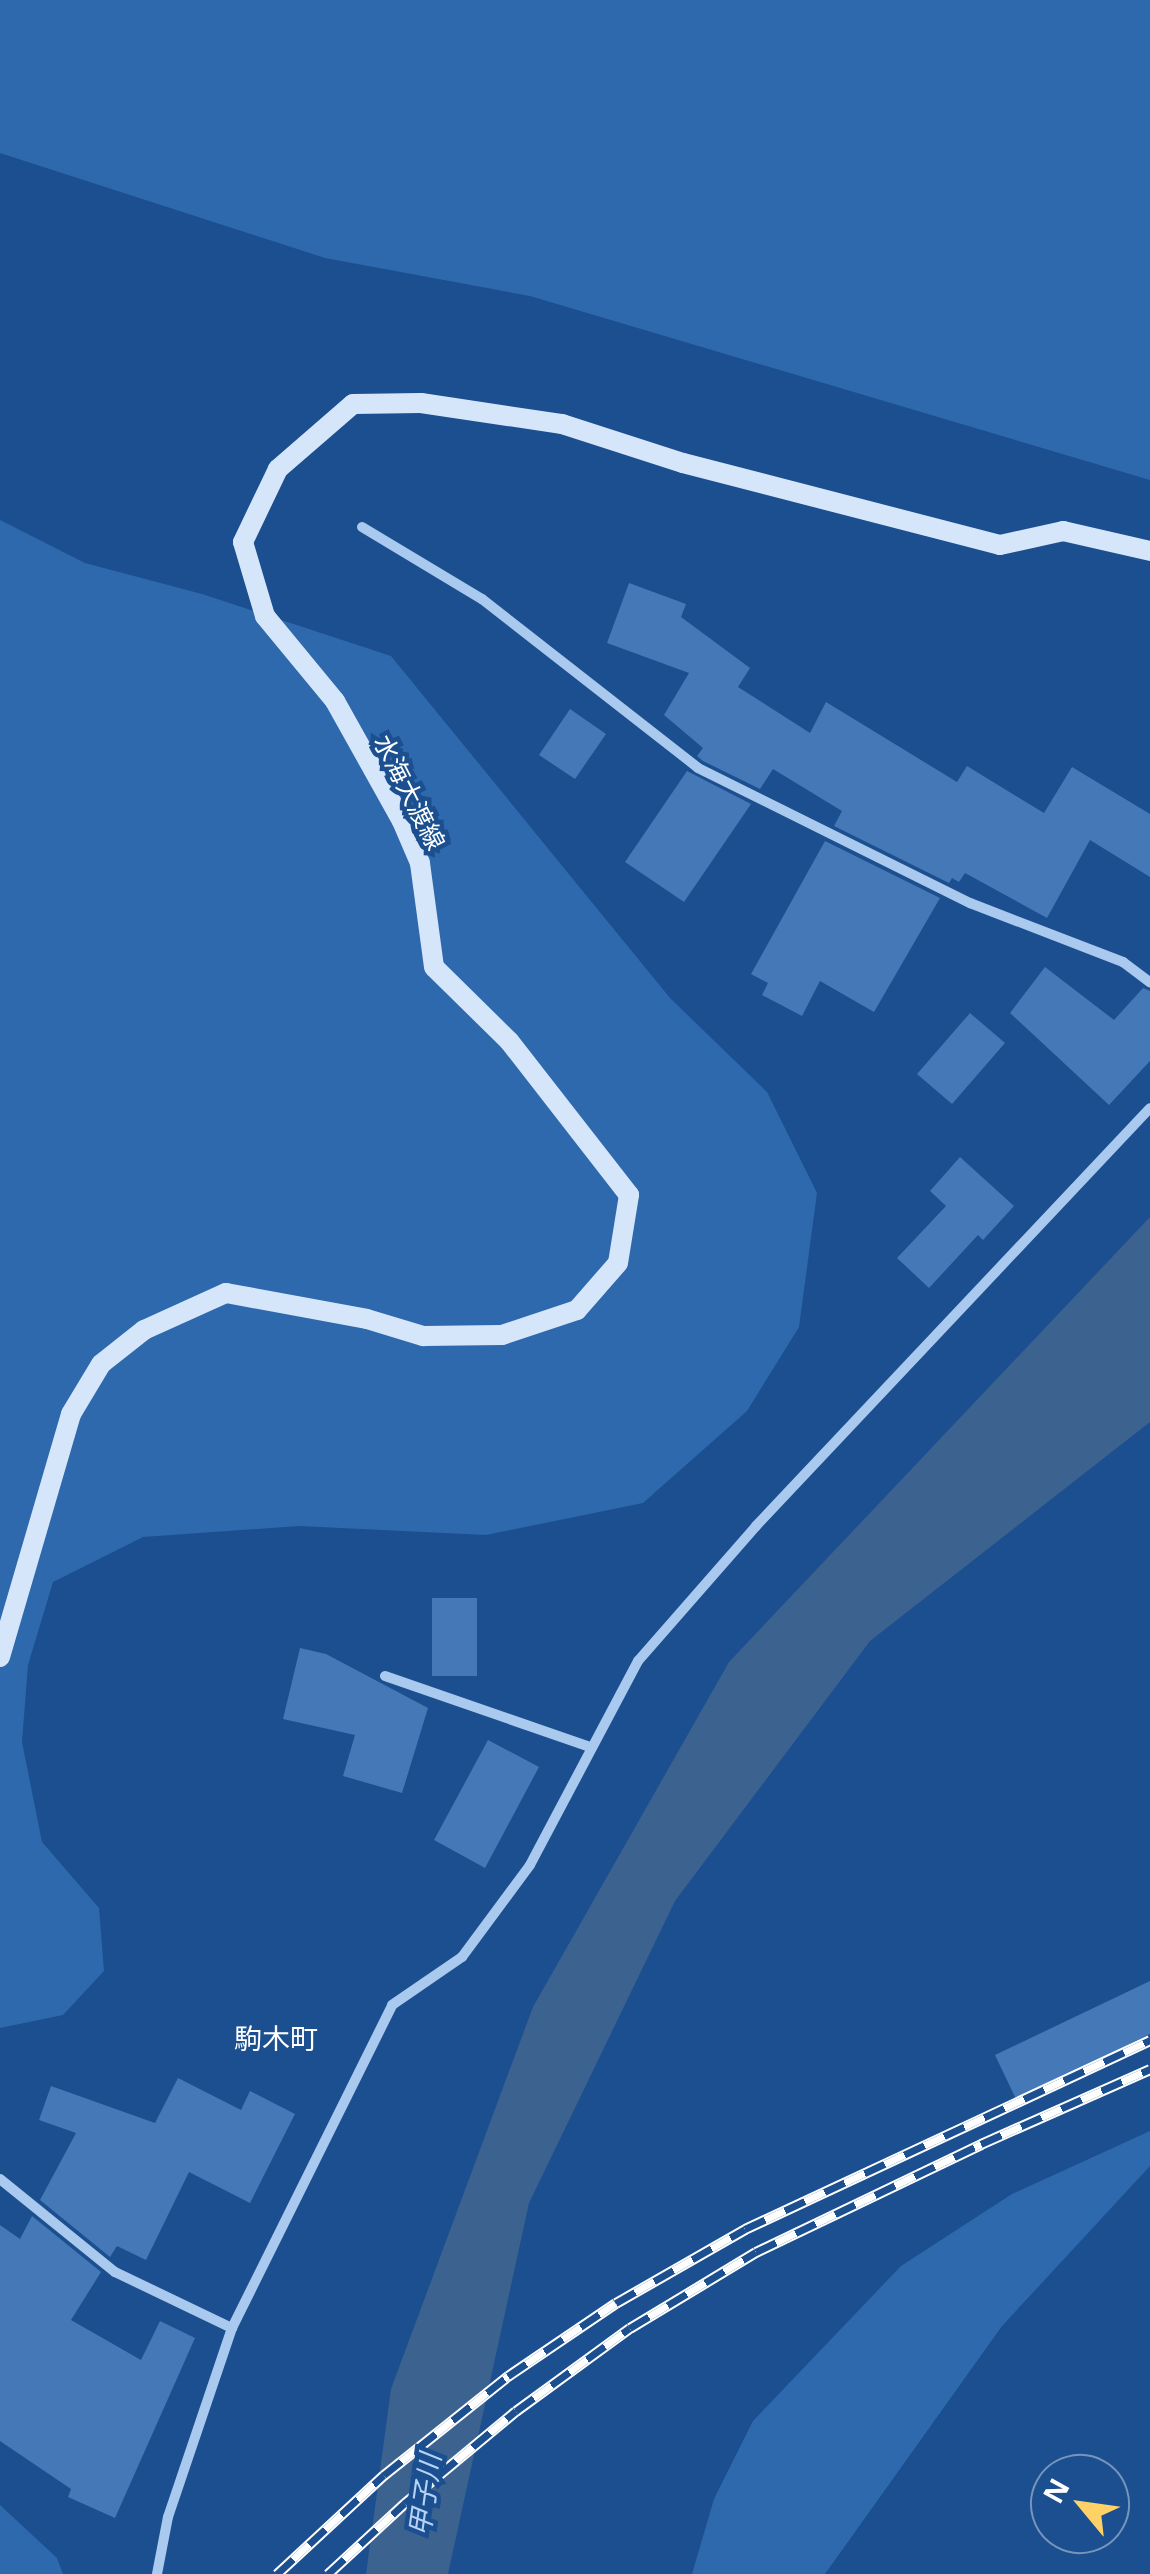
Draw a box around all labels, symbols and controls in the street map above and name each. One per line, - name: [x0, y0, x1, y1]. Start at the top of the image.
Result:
- street label: 水海大渡線: [368, 730, 452, 854]
- district label: 駒木町: [234, 2021, 318, 2055]
- water label: 甲子川: [402, 2451, 446, 2539]
- north arrow: [1030, 2454, 1130, 2554]
- text: N: [1033, 2471, 1078, 2510]

